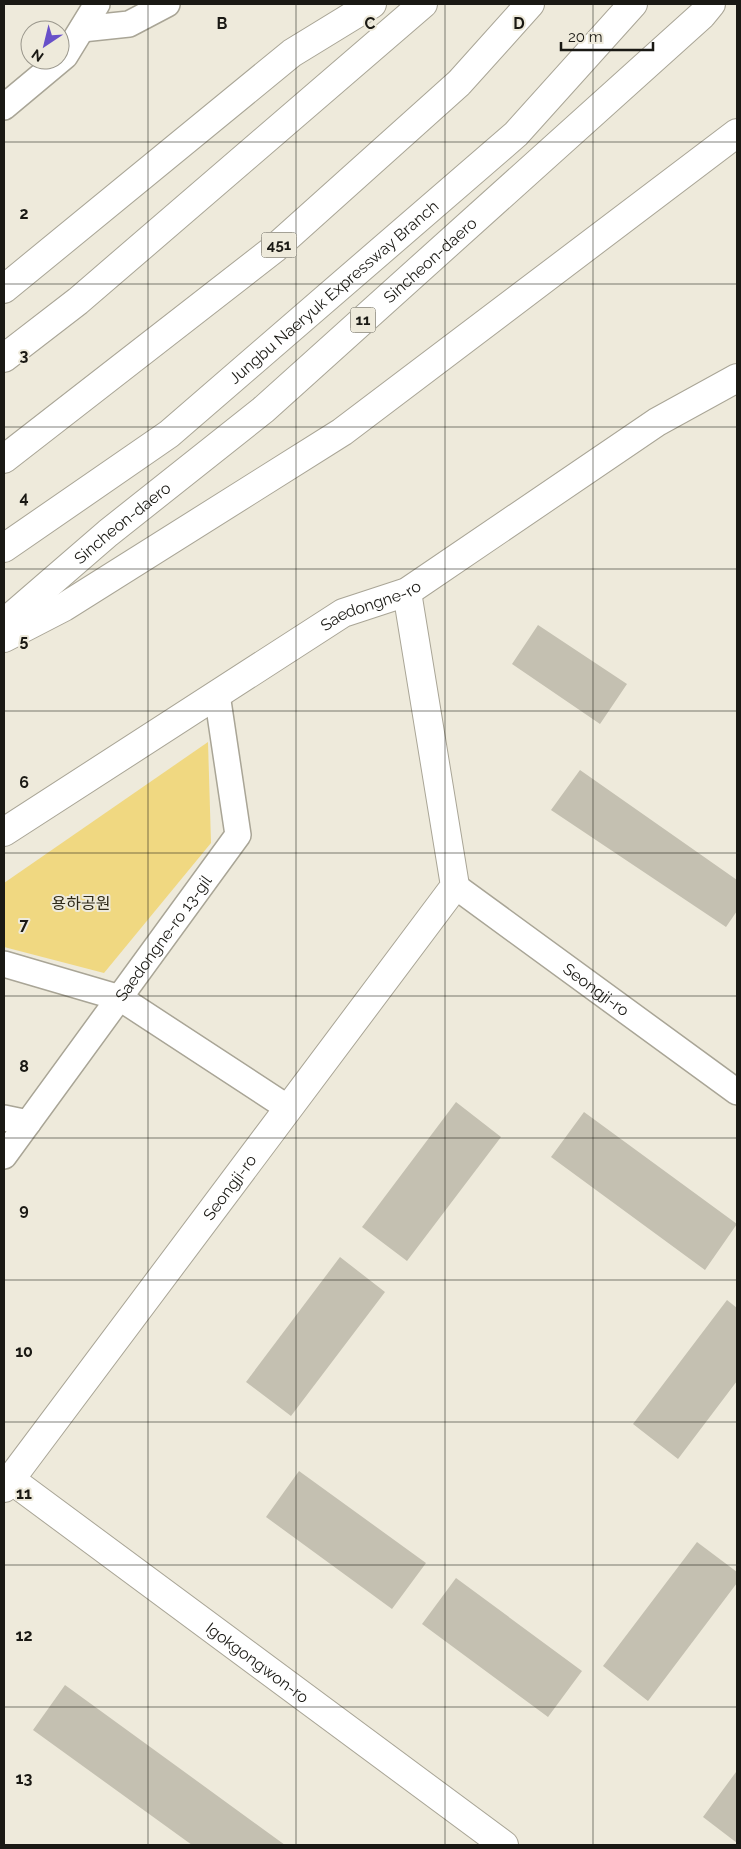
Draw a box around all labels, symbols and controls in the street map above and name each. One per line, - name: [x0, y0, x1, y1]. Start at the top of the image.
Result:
- text: B: [217, 14, 228, 33]
- text: C: [365, 14, 376, 33]
- text: D: [513, 14, 525, 33]
- north arrow: [20, 20, 70, 70]
- scale bar: [561, 20, 654, 52]
- text: 20 m: [568, 28, 603, 46]
- text: N: [29, 46, 47, 65]
- street label: Jungbu Naeryuk Expressway Branch: [225, 196, 442, 387]
- text: 2: [19, 204, 29, 223]
- street label: Sincheon-daero: [379, 213, 480, 307]
- road number: 451: [262, 232, 296, 258]
- road number: 11: [350, 308, 376, 332]
- text: 3: [20, 346, 29, 365]
- street label: Sincheon-daero: [70, 478, 174, 568]
- text: 4: [19, 488, 29, 507]
- street label: Saedongne-ro: [317, 576, 424, 635]
- text: 5: [20, 631, 29, 650]
- text: 6: [19, 773, 29, 792]
- street label: Saedongne-ro 13-gil: [111, 871, 216, 1004]
- park label: 용하공원: [52, 894, 110, 913]
- text: 7: [20, 915, 29, 934]
- street label: Seongji-ro: [560, 959, 633, 1020]
- text: 8: [19, 1057, 29, 1076]
- street label: Seongji-ro: [199, 1151, 260, 1224]
- text: 9: [19, 1200, 29, 1219]
- text: 10: [15, 1342, 33, 1361]
- text: 11: [16, 1484, 32, 1503]
- street label: Igokgongwon-ro: [202, 1618, 313, 1707]
- text: 12: [16, 1626, 32, 1645]
- text: 13: [16, 1769, 32, 1788]

